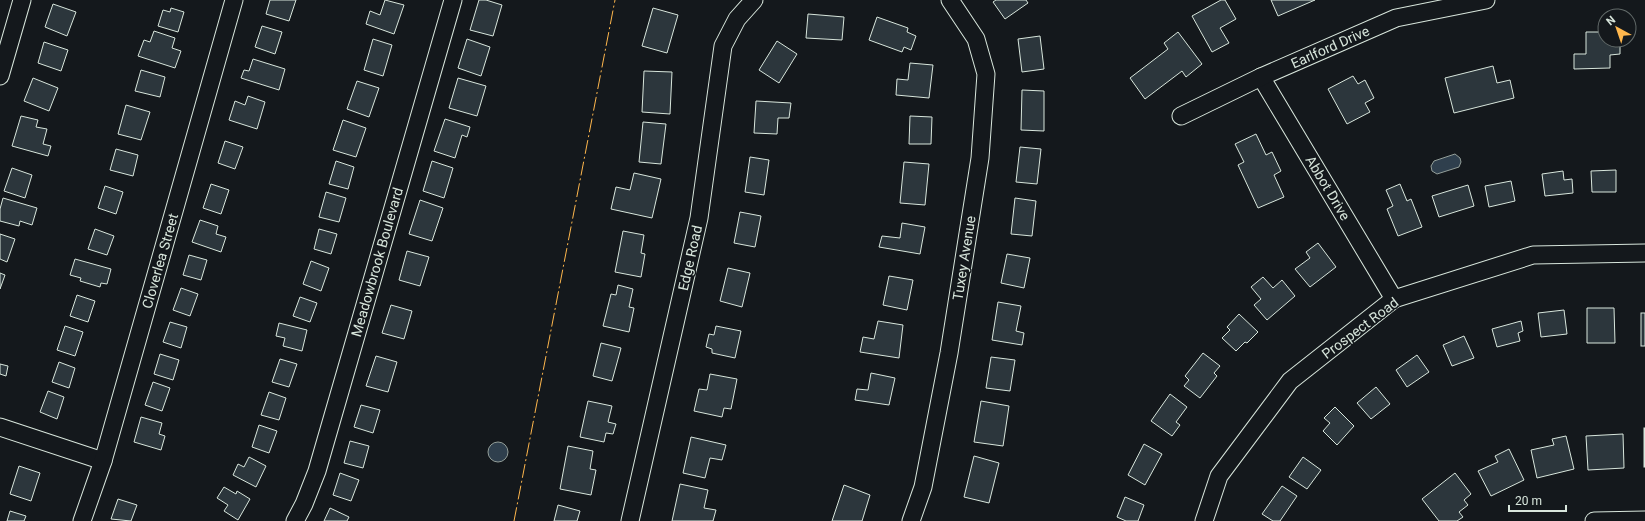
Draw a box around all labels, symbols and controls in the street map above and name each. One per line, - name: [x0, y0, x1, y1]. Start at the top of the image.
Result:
- north arrow: [1597, 8, 1637, 48]
- text: N: [1604, 13, 1618, 28]
- street label: Earlford Drive: [1288, 23, 1372, 71]
- street label: Abbot Drive: [1303, 153, 1353, 223]
- street label: Meadowbrook Boulevard: [348, 185, 406, 339]
- street label: Cloverlea Street: [139, 211, 181, 310]
- street label: Tuxey Avenue: [949, 215, 979, 301]
- street label: Edge Road: [675, 224, 705, 292]
- street label: Prospect Road: [1319, 294, 1401, 362]
- scale bar: [1509, 487, 1566, 513]
- text: 20 m: [1515, 494, 1542, 508]

